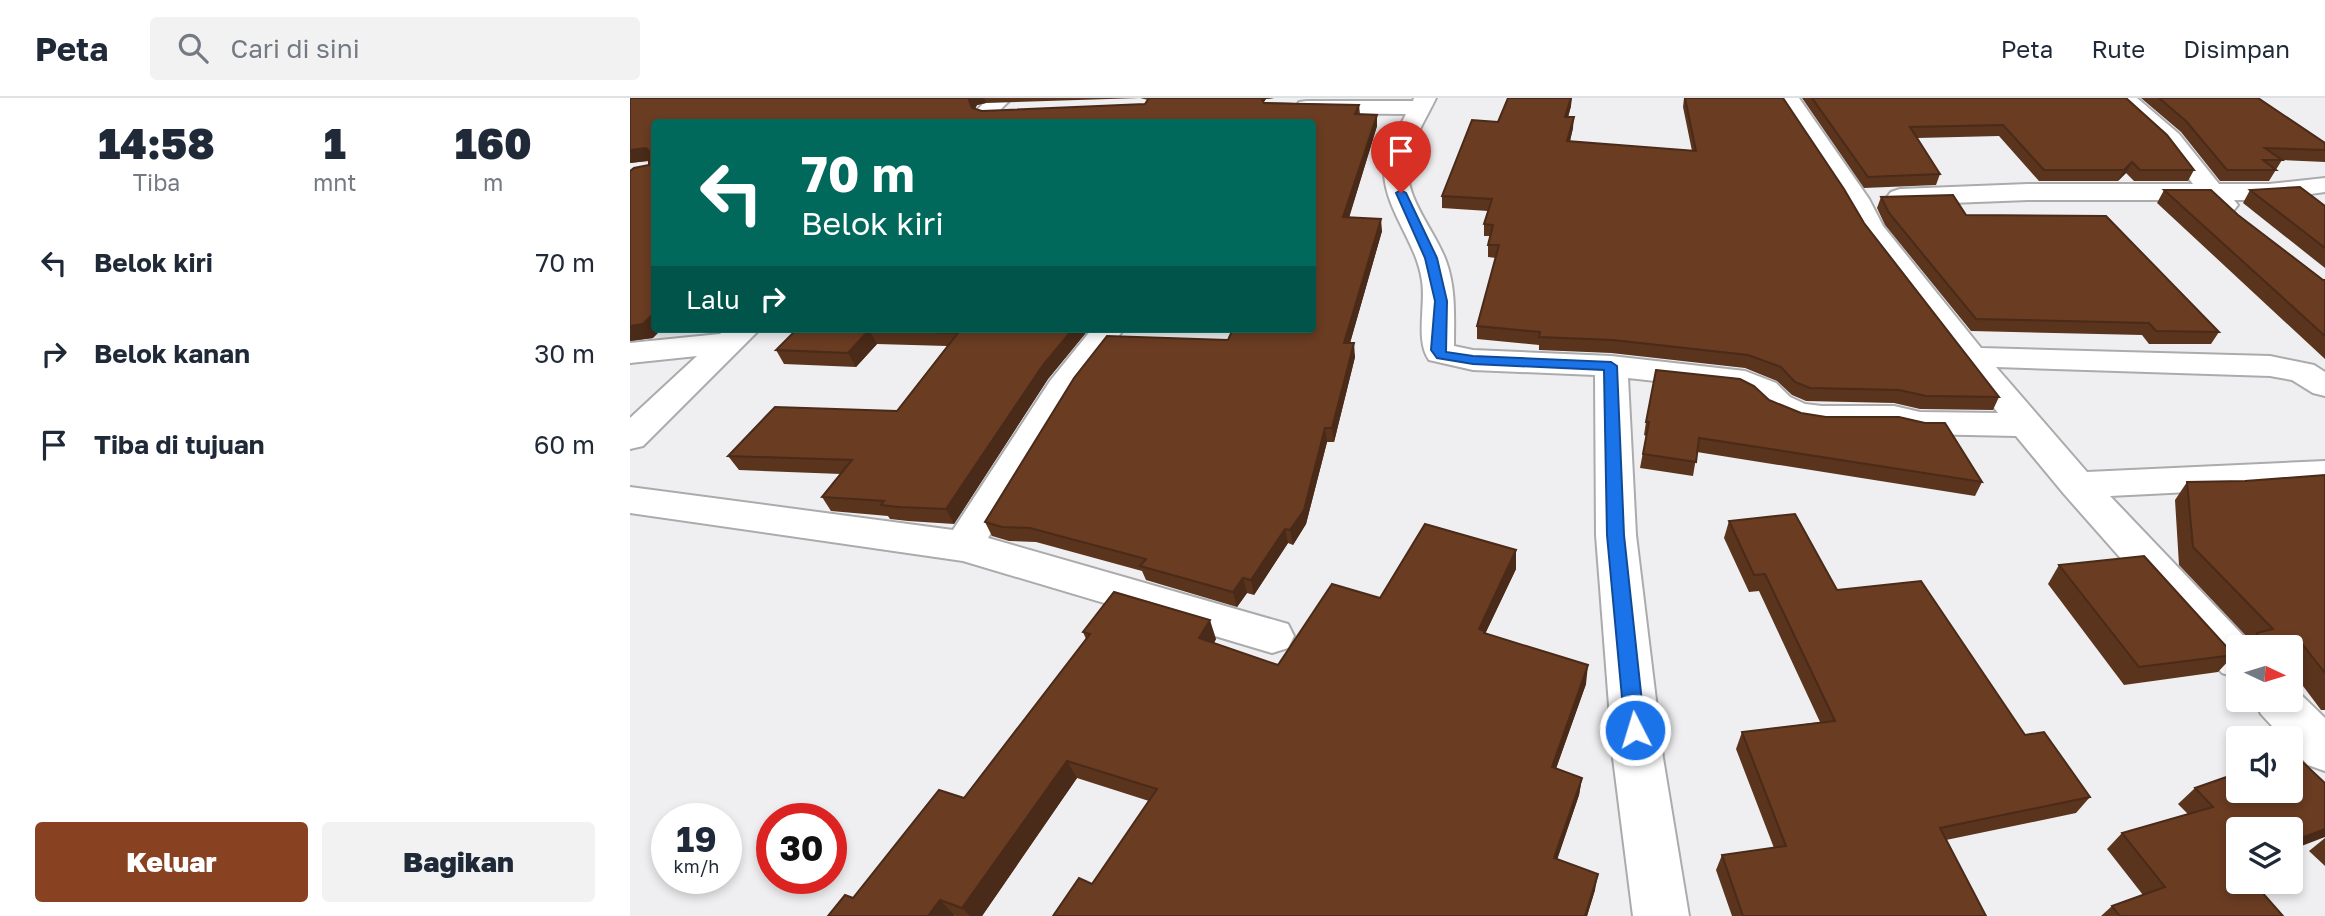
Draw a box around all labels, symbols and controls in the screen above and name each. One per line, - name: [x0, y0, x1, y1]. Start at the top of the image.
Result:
- search box: [150, 17, 640, 80]
- text: Peta: [35, 29, 108, 68]
- icon: search: [174, 29, 212, 67]
- text: Cari di sini: [230, 33, 360, 64]
- text: Peta: [2001, 34, 2053, 63]
- text: Rute: [2091, 34, 2145, 63]
- text: Disimpan: [2183, 34, 2290, 63]
- text: 14:58: [98, 118, 215, 168]
- text: 1: [324, 118, 346, 168]
- text: 160: [455, 118, 532, 168]
- pin: [1371, 121, 1431, 193]
- icon: arrive: [1382, 132, 1420, 170]
- text: 70 m: [801, 144, 915, 203]
- icon: left: [686, 147, 777, 238]
- text: Tiba: [133, 168, 180, 196]
- text: mnt: [313, 168, 356, 196]
- text: m: [483, 168, 503, 196]
- text: Belok kiri: [801, 204, 944, 242]
- icon: left: [35, 244, 73, 282]
- text: Belok kiri: [94, 247, 213, 278]
- text: 70 m: [536, 247, 595, 278]
- icon: right: [754, 280, 792, 318]
- text: Lalu: [686, 284, 740, 315]
- icon: right: [35, 335, 73, 373]
- text: Belok kanan: [94, 338, 250, 369]
- text: 30 m: [534, 338, 595, 369]
- icon: arrive: [35, 426, 73, 464]
- text: Tiba di tujuan: [94, 429, 264, 460]
- text: 60 m: [534, 429, 595, 460]
- north arrow: [2226, 635, 2303, 712]
- map controls: [2226, 635, 2303, 894]
- position arrow: [1598, 693, 1672, 767]
- button: sound: [2226, 726, 2303, 803]
- speed limit sign: 30: [756, 803, 847, 894]
- button: layers: [2226, 817, 2303, 894]
- text: 19: [676, 818, 717, 860]
- button: Keluar: [35, 822, 308, 902]
- button: Bagikan: [322, 822, 595, 902]
- text: km/h: [674, 855, 719, 877]

